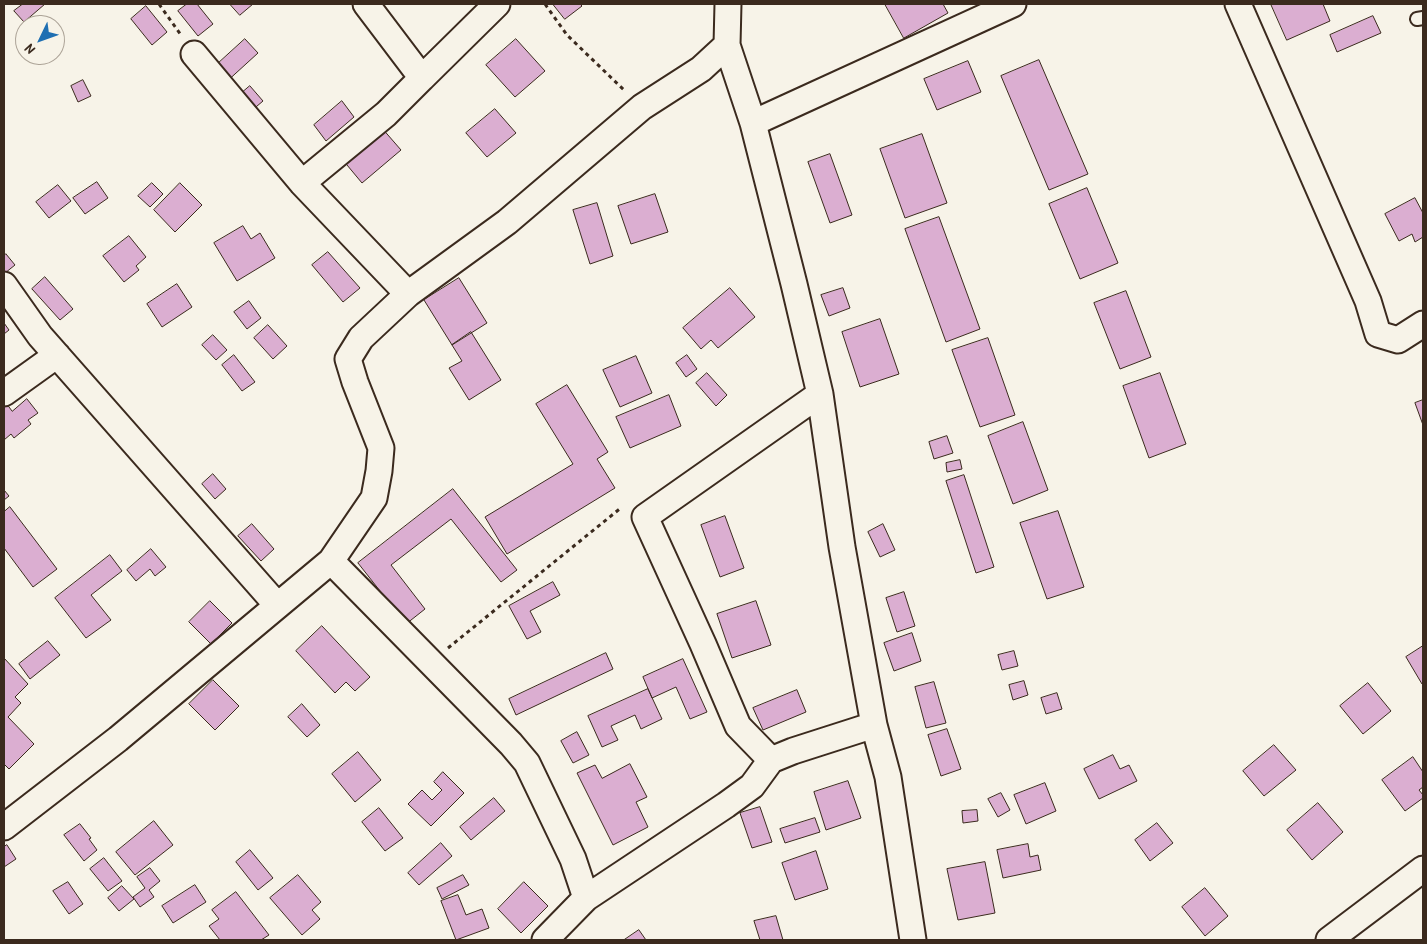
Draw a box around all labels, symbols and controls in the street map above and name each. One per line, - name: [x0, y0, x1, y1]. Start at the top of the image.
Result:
- north arrow: [15, 15, 65, 65]
- text: N: [20, 41, 39, 59]

